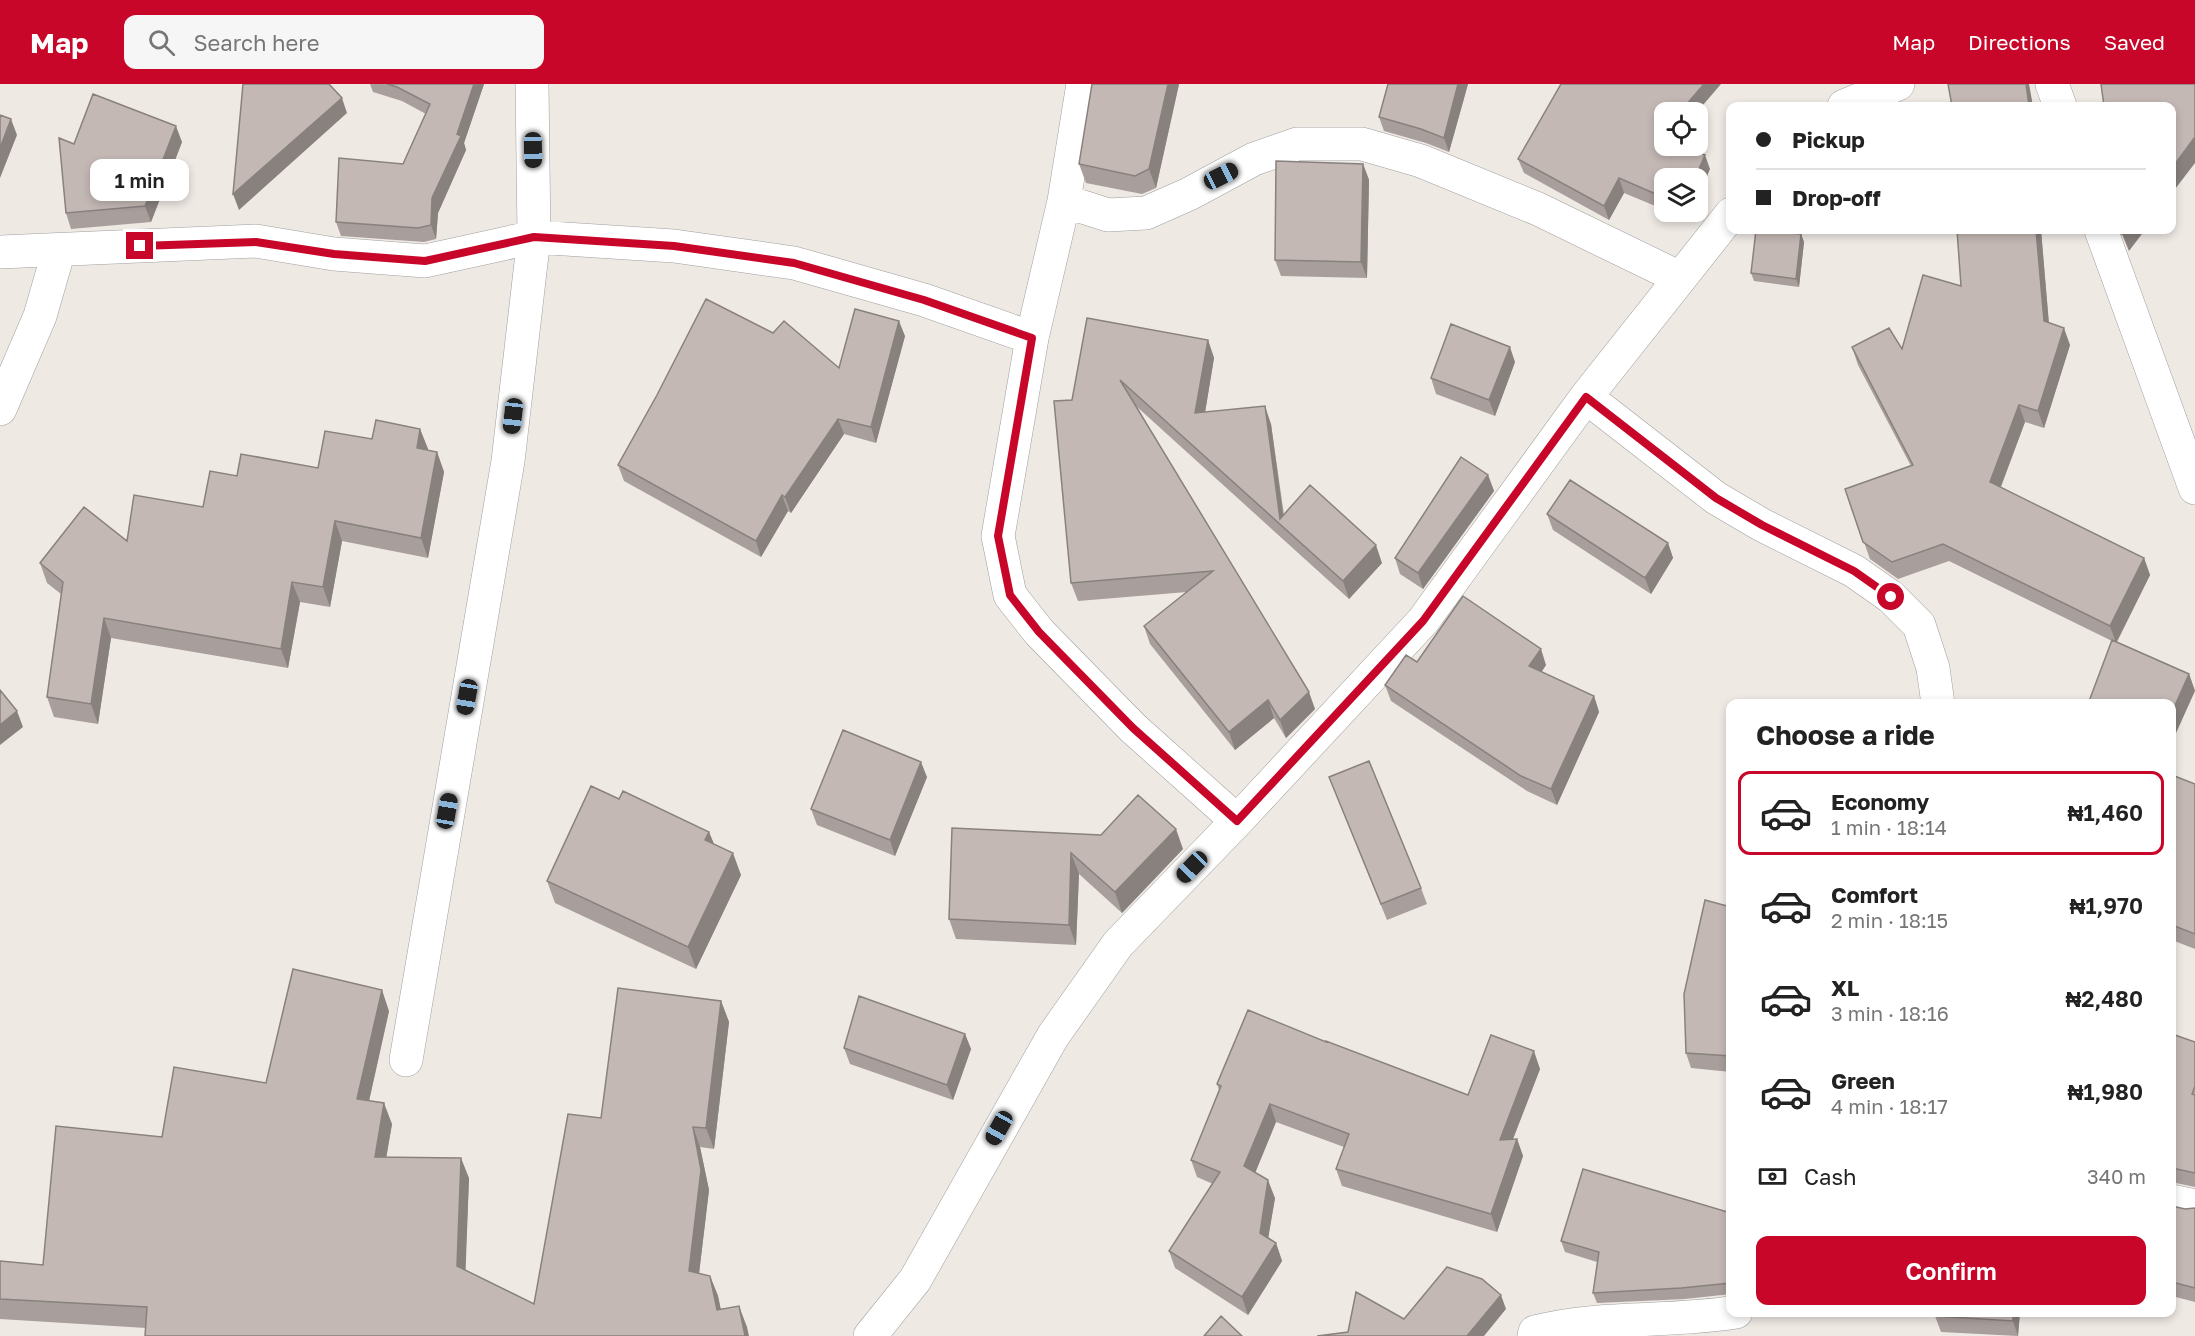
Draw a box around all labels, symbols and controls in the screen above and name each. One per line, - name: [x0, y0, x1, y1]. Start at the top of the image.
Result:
- search box: [124, 15, 544, 69]
- text: Map: [30, 26, 88, 59]
- icon: search: [145, 26, 178, 59]
- text: Search here: [193, 29, 319, 56]
- text: Map: [1892, 29, 1935, 55]
- text: Directions: [1968, 29, 2071, 55]
- text: Saved: [2104, 29, 2165, 55]
- map controls: [1654, 102, 1708, 222]
- button: locate: [1654, 102, 1708, 156]
- text: Pickup: [1792, 126, 1865, 153]
- car: [524, 132, 542, 168]
- callout: 1 min: [90, 159, 190, 201]
- car: [1201, 160, 1241, 192]
- text: 1 min: [114, 168, 165, 192]
- button: layers: [1654, 168, 1708, 222]
- text: Drop-off: [1792, 184, 1881, 211]
- route end: [126, 232, 153, 259]
- car: [502, 397, 524, 435]
- route start: [1877, 583, 1904, 610]
- car: [455, 678, 479, 716]
- text: Choose a ride: [1756, 719, 1935, 751]
- icon: car: [1759, 786, 1813, 840]
- text: Economy: [1831, 788, 1929, 815]
- car: [435, 792, 459, 830]
- text: ₦1,460: [2068, 799, 2143, 826]
- text: 1 min · 18:14: [1831, 815, 1947, 839]
- car: [1173, 848, 1211, 886]
- icon: car: [1759, 879, 1813, 933]
- text: Comfort: [1831, 881, 1918, 908]
- text: ₦1,970: [2070, 892, 2143, 919]
- text: 2 min · 18:15: [1831, 908, 1948, 932]
- icon: car: [1759, 972, 1813, 1026]
- text: XL: [1831, 974, 1859, 1001]
- text: ₦2,480: [2065, 985, 2143, 1012]
- text: 3 min · 18:16: [1831, 1001, 1949, 1025]
- icon: car: [1759, 1065, 1813, 1119]
- text: Green: [1831, 1067, 1895, 1094]
- text: ₦1,980: [2068, 1078, 2143, 1105]
- text: 4 min · 18:17: [1831, 1094, 1948, 1118]
- car: [982, 1108, 1016, 1148]
- icon: cash: [1756, 1160, 1789, 1193]
- text: Cash: [1804, 1163, 1857, 1190]
- text: 340 m: [2087, 1164, 2146, 1188]
- button: Confirm: [1756, 1236, 2146, 1305]

